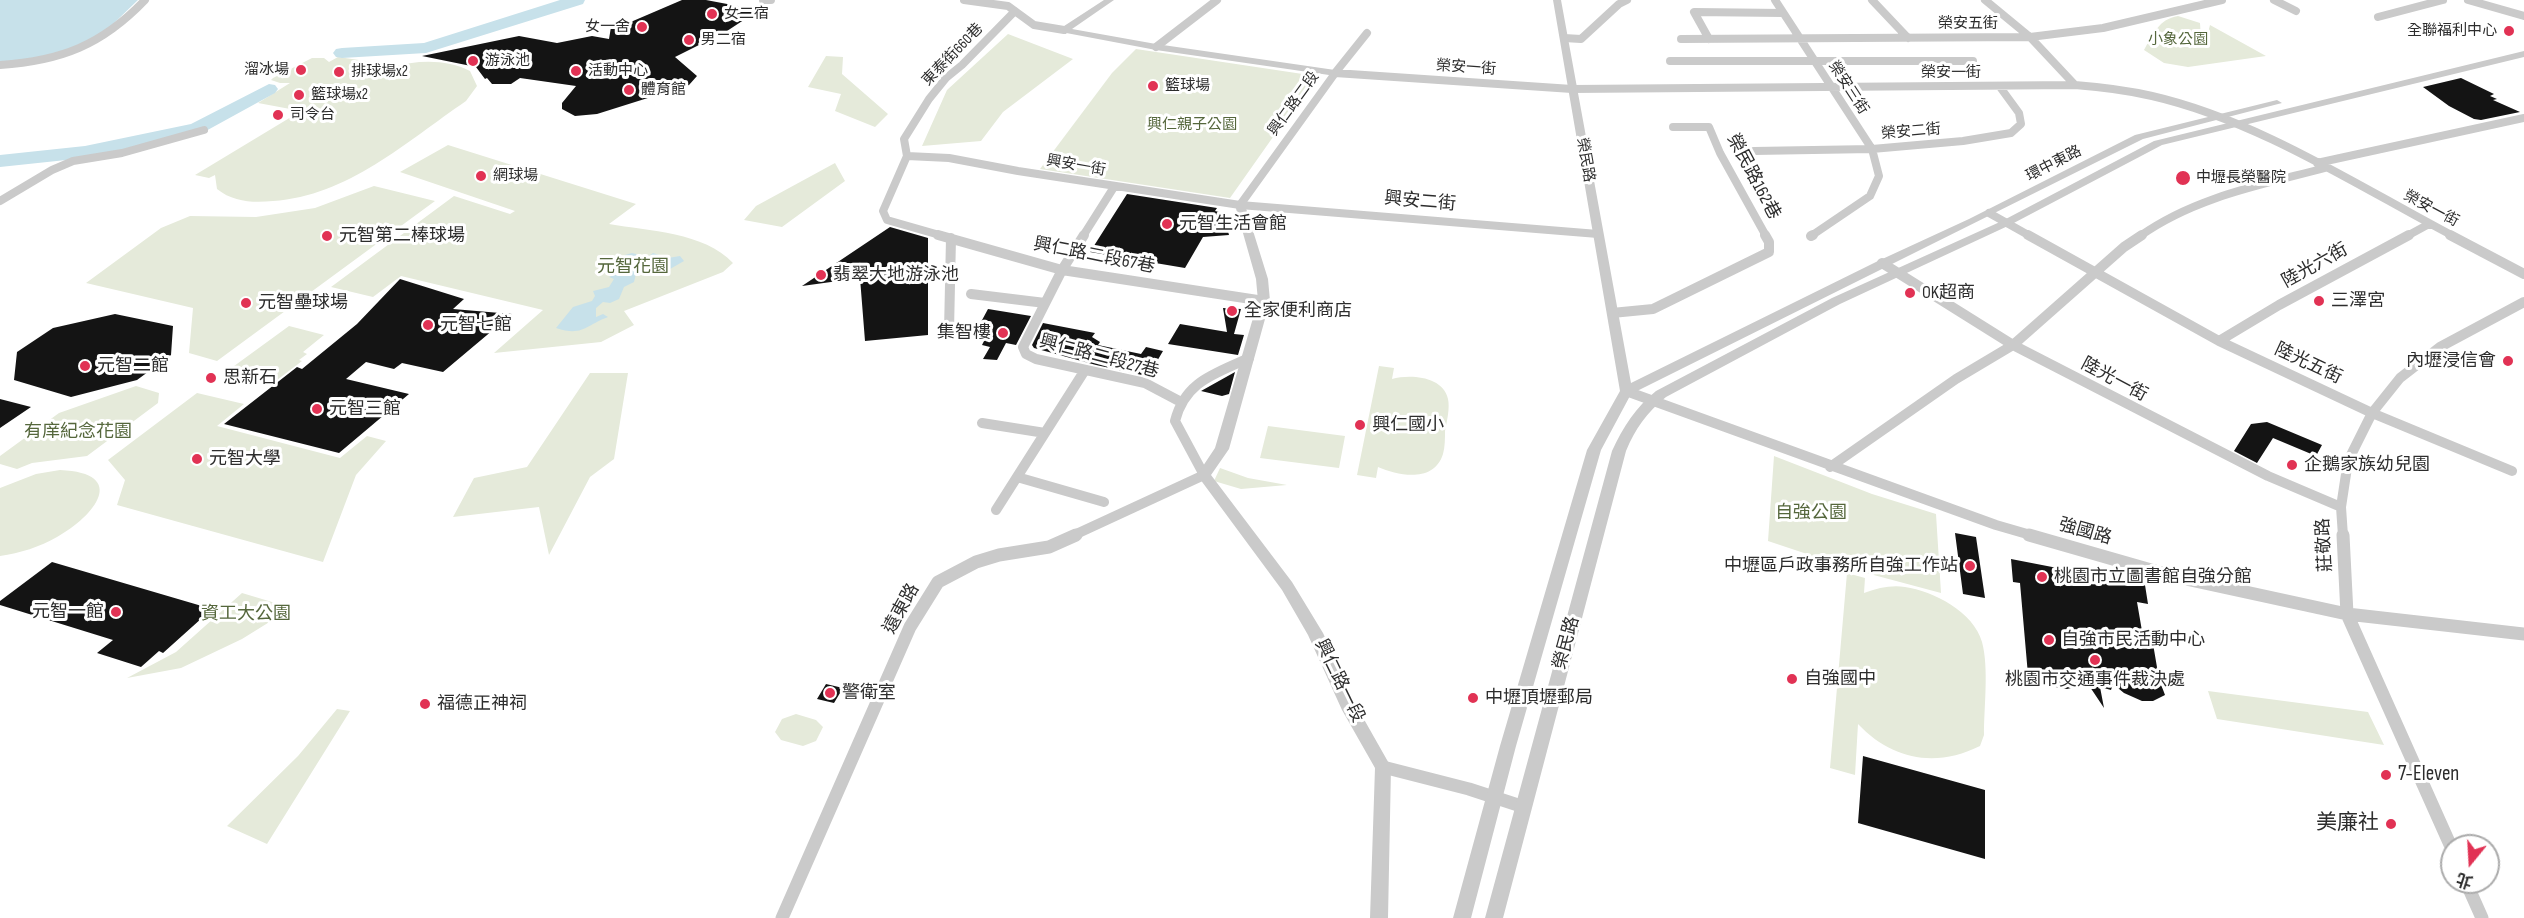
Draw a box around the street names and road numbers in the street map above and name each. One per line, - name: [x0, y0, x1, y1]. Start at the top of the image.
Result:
- street label: 榮安五街: [1938, 15, 1998, 33]
- street label: 東泰街660巷: [919, 20, 987, 90]
- street label: 榮安一街: [1435, 57, 1497, 79]
- street label: 榮安三街: [1824, 58, 1872, 118]
- street label: 榮安一街: [1921, 64, 1981, 82]
- street label: 興仁路二段: [1265, 68, 1323, 140]
- street label: 榮安二街: [1880, 120, 1942, 144]
- street label: 榮民路162巷: [1721, 131, 1785, 223]
- street label: 榮民路: [1572, 136, 1598, 184]
- street label: 環中東路: [2023, 142, 2085, 186]
- street label: 興安一街: [1045, 152, 1107, 180]
- street label: 榮安一街: [2400, 187, 2462, 231]
- street label: 興安二街: [1383, 188, 1457, 216]
- street label: 興仁路二段67巷: [1032, 234, 1156, 278]
- street label: 陸光六街: [2278, 239, 2352, 293]
- street label: 興仁路二段27巷: [1037, 331, 1161, 383]
- street label: 陸光五街: [2271, 339, 2345, 389]
- street label: 陸光一街: [2077, 354, 2151, 406]
- street label: 強國路: [2056, 514, 2114, 550]
- street label: 莊敬路: [2313, 517, 2337, 573]
- street label: 遠東路: [879, 580, 925, 638]
- street label: 榮民路: [1550, 614, 1584, 672]
- street label: 興仁路一段: [1310, 636, 1368, 726]

